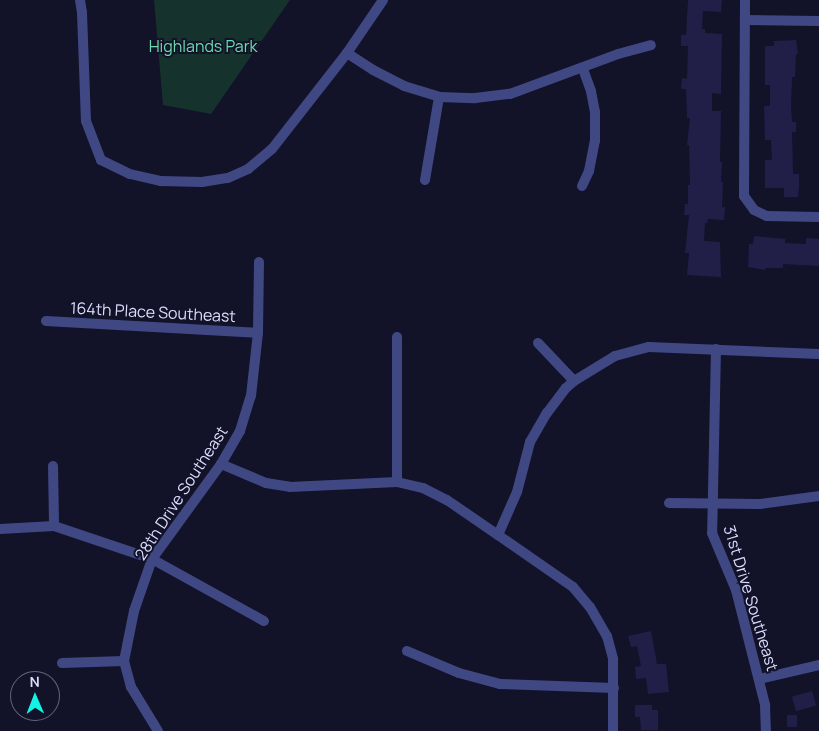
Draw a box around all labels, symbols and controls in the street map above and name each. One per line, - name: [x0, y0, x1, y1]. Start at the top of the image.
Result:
- park label: Highlands Park: [149, 36, 257, 56]
- street label: 164th Place Southeast: [70, 298, 236, 326]
- street label: 28th Drive Southeast: [131, 422, 231, 564]
- street label: 31st Drive Southeast: [720, 523, 782, 673]
- north arrow: [10, 671, 60, 721]
- text: N: [30, 672, 40, 691]

